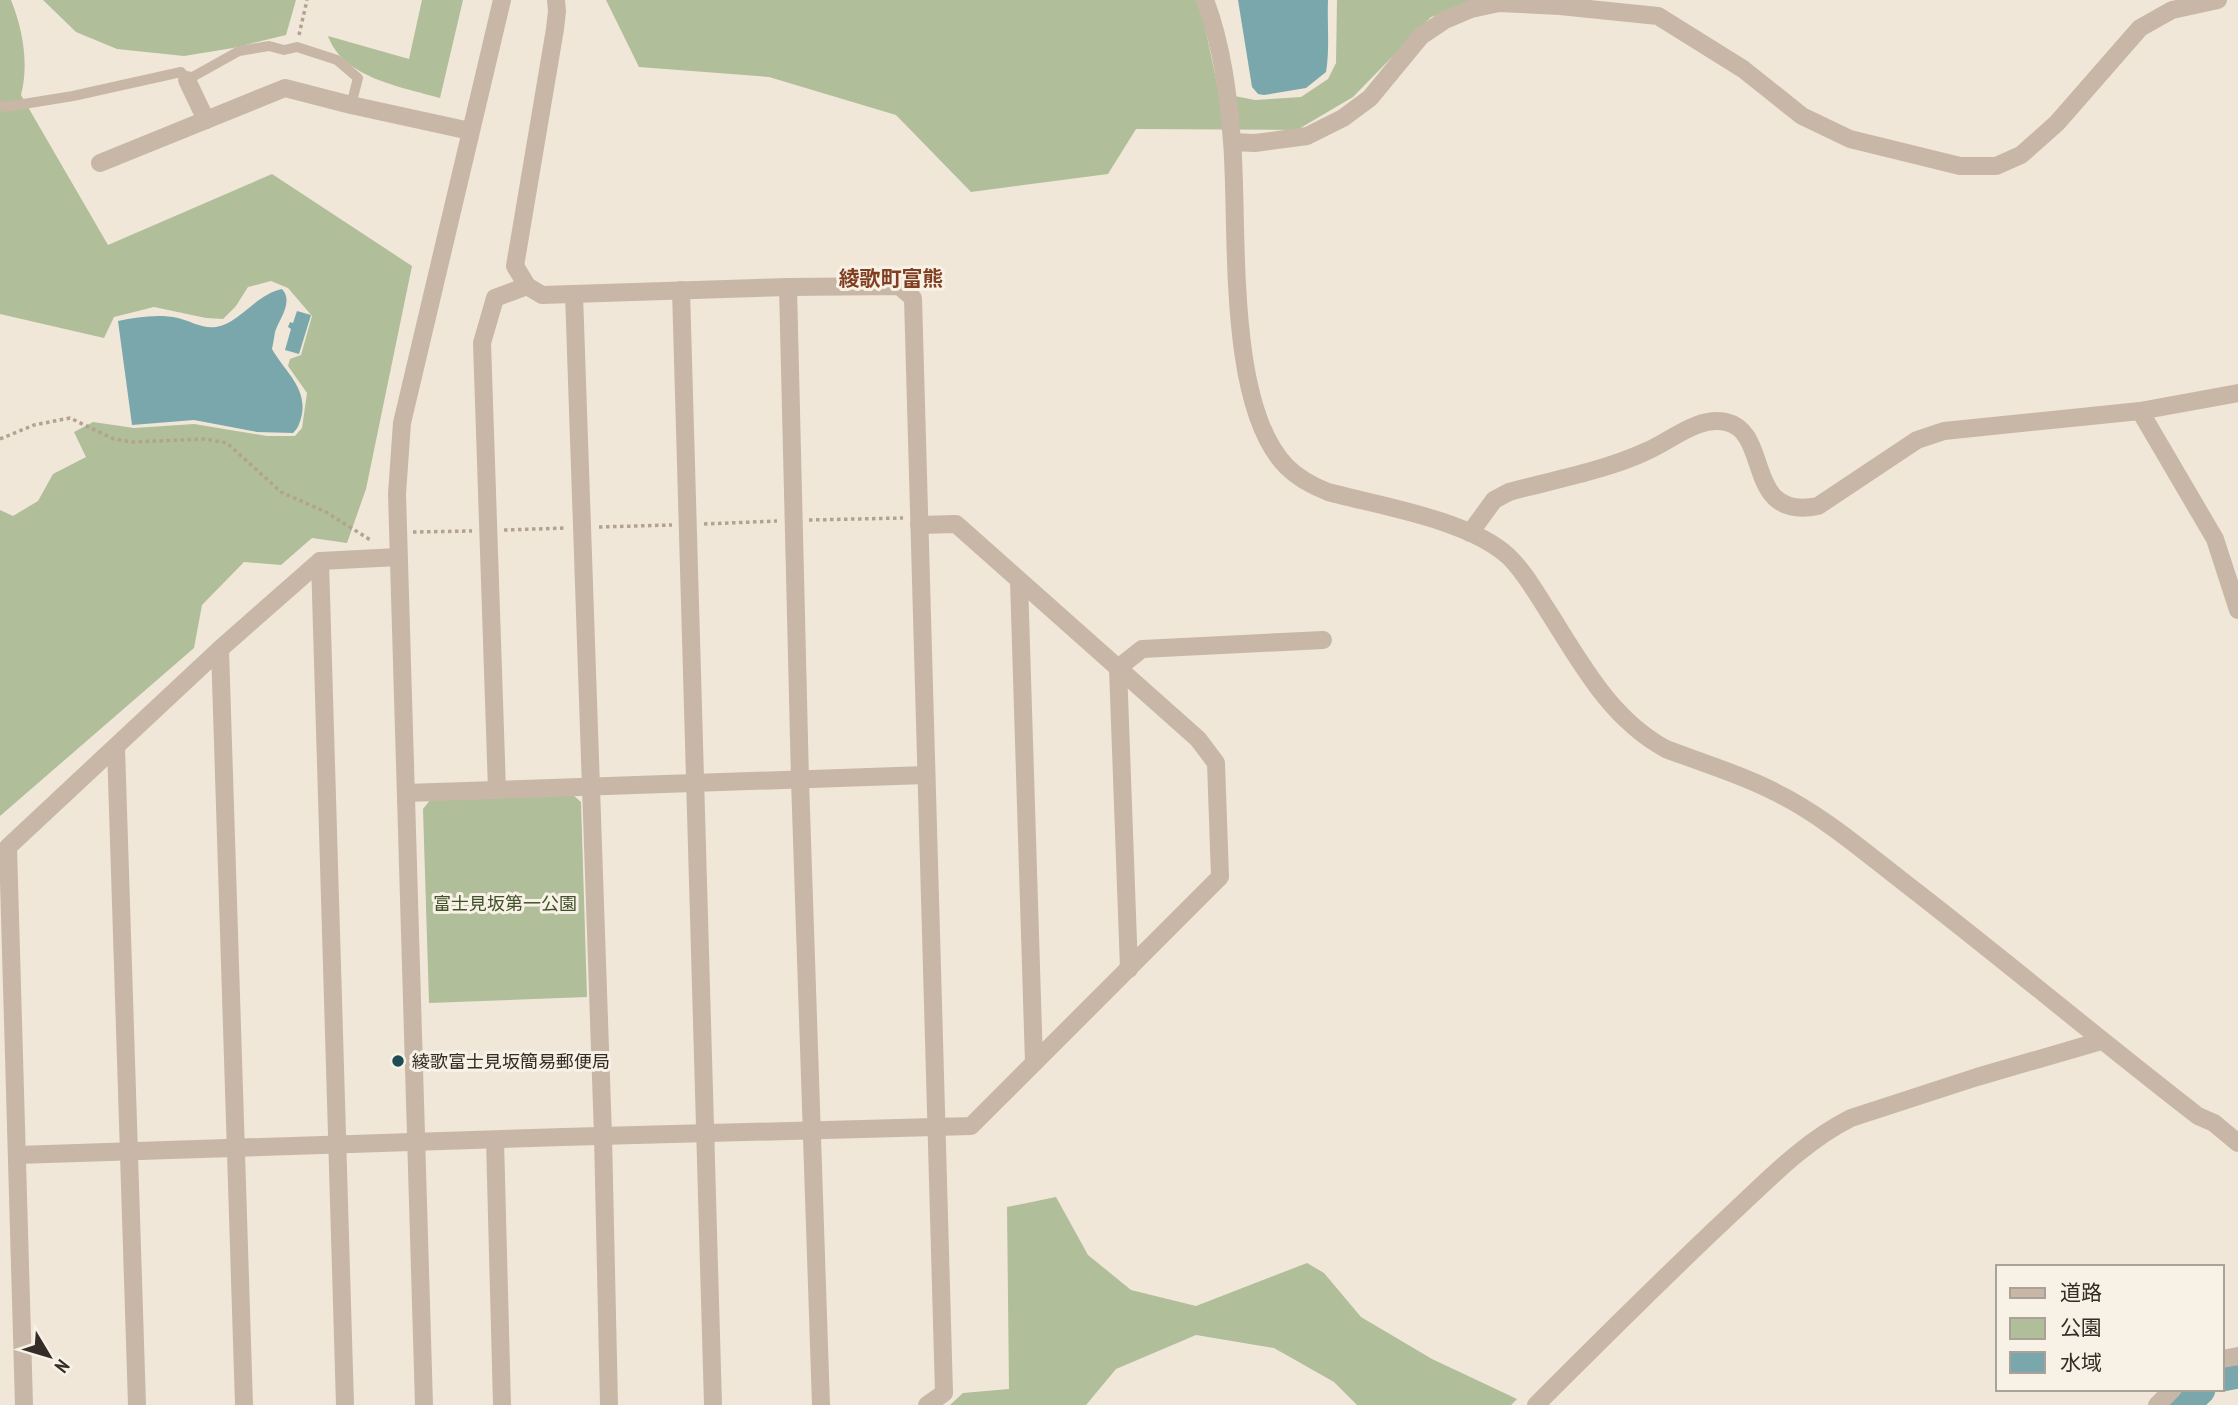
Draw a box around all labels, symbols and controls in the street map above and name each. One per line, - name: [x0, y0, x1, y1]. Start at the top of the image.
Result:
- district label: 綾歌町富熊: [839, 265, 944, 292]
- park label: 富士見坂第一公園: [433, 892, 577, 915]
- place label: 綾歌富士見坂簡易郵便局: [412, 1050, 610, 1073]
- marker: 綾歌富士見坂簡易郵便局: [390, 1053, 406, 1069]
- legend: [1996, 1265, 2224, 1391]
- text: 道路: [2060, 1279, 2102, 1306]
- text: 公園: [2060, 1314, 2102, 1341]
- north arrow: [14, 1321, 84, 1391]
- text: 水域: [2060, 1349, 2102, 1376]
- text: N: [50, 1355, 75, 1378]

